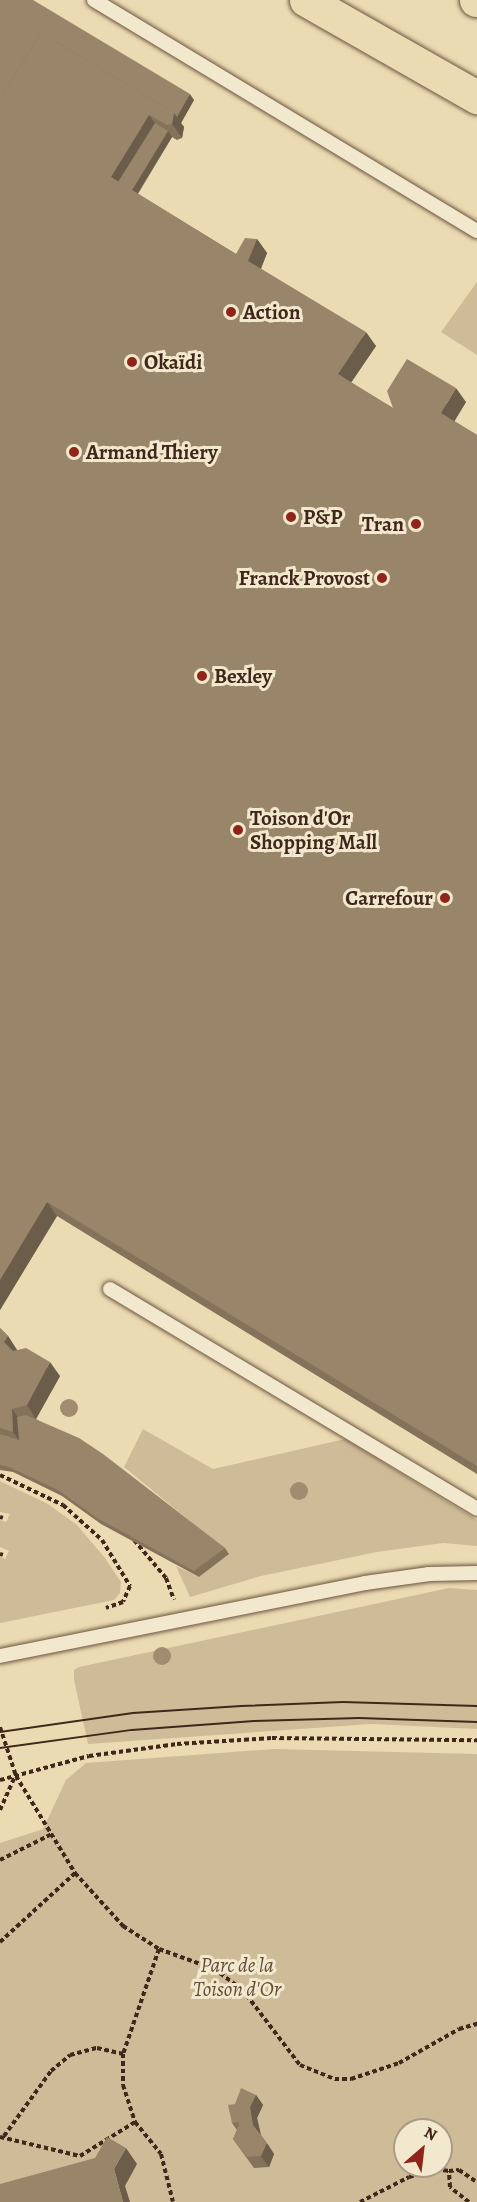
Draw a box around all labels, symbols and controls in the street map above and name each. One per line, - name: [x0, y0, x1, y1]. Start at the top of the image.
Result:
- place label: Action: [243, 299, 301, 325]
- marker: Action: [224, 305, 238, 319]
- place label: Okaïdi: [144, 349, 202, 375]
- marker: Okaïdi: [125, 355, 139, 369]
- place label: Armand Thiery: [86, 439, 218, 465]
- marker: Armand Thiery: [67, 445, 81, 459]
- place label: P&P: [303, 504, 342, 530]
- marker: P&P: [284, 510, 298, 524]
- place label: Tran: [362, 511, 404, 537]
- marker: Tran: [409, 517, 423, 531]
- place label: Franck Provost: [238, 565, 370, 591]
- marker: Franck Provost: [375, 571, 389, 585]
- place label: Bexley: [214, 663, 272, 689]
- marker: Bexley: [195, 669, 209, 683]
- place label: Toison d'Or Shopping Mall: [250, 805, 377, 855]
- marker: Toison d'Or Shopping Mall: [231, 823, 245, 837]
- place label: Carrefour: [345, 885, 433, 911]
- marker: Carrefour: [438, 891, 452, 905]
- park label: Parc de la Toison d'Or: [193, 1952, 281, 2002]
- north arrow: [393, 2118, 453, 2178]
- text: N: [420, 2121, 441, 2146]

